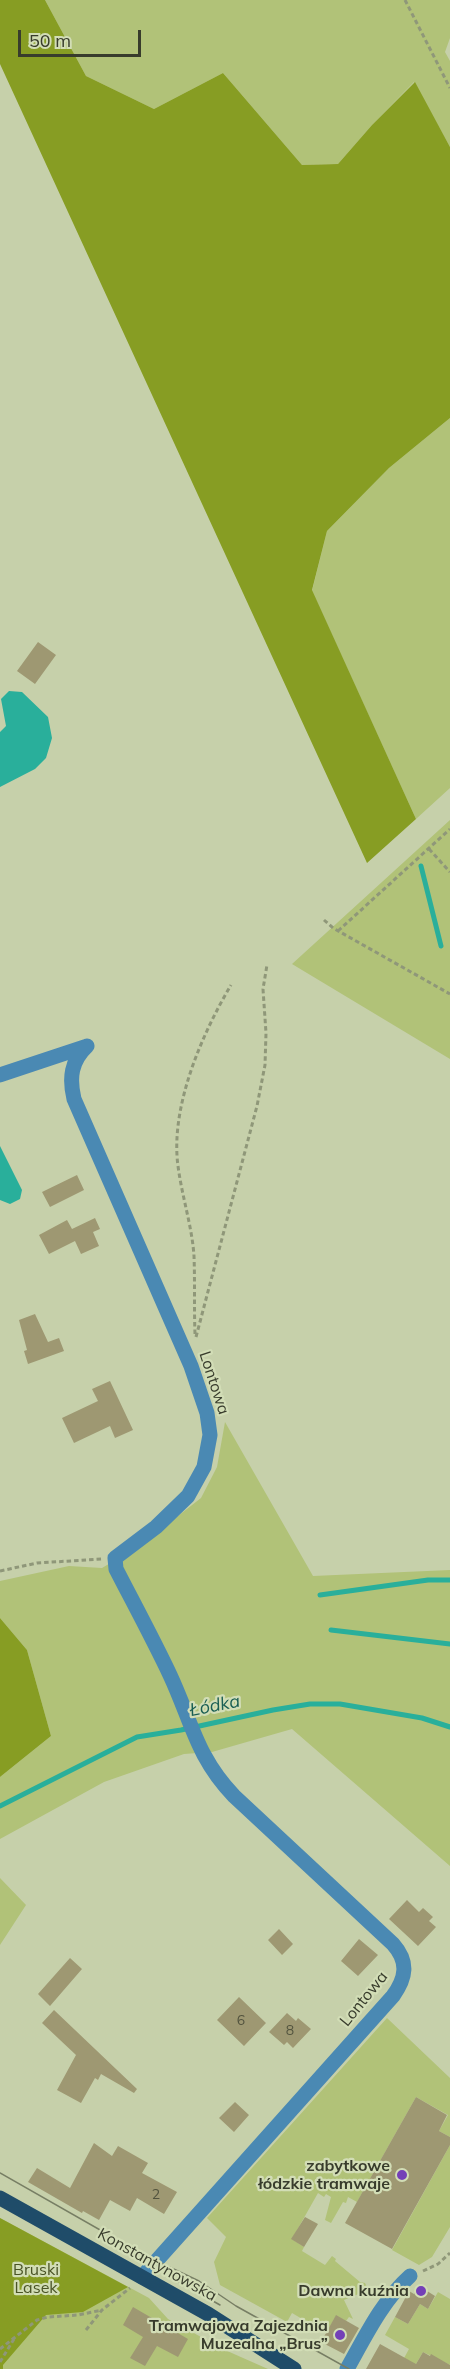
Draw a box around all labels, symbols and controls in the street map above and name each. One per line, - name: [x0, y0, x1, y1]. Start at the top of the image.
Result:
- scale bar: [21, 18, 144, 56]
- text: 50 m: [29, 29, 71, 52]
- street label: Lontowa: [195, 1349, 233, 1417]
- water label: Łódka: [188, 1691, 242, 1721]
- street label: Lontowa: [336, 1968, 392, 2030]
- house number: 6: [237, 2013, 245, 2029]
- house number: 8: [286, 2023, 294, 2039]
- place label: zabytkowe łódzkie tramwaje: [259, 2156, 390, 2194]
- marker: zabytkowe łódzkie tramwaje: [395, 2168, 409, 2182]
- house number: 2: [152, 2187, 160, 2203]
- street label: Konstantynowska: [94, 2224, 220, 2306]
- park label: Bruski Lasek: [13, 2260, 59, 2298]
- place label: Dawna kuźnia: [298, 2281, 409, 2301]
- marker: Dawna kuźnia: [414, 2284, 428, 2298]
- place label: Tramwajowa Zajezdnia Muzealna „Brus”: [149, 2316, 328, 2354]
- marker: Tramwajowa Zajezdnia Muzealna „Brus”: [333, 2328, 347, 2342]

